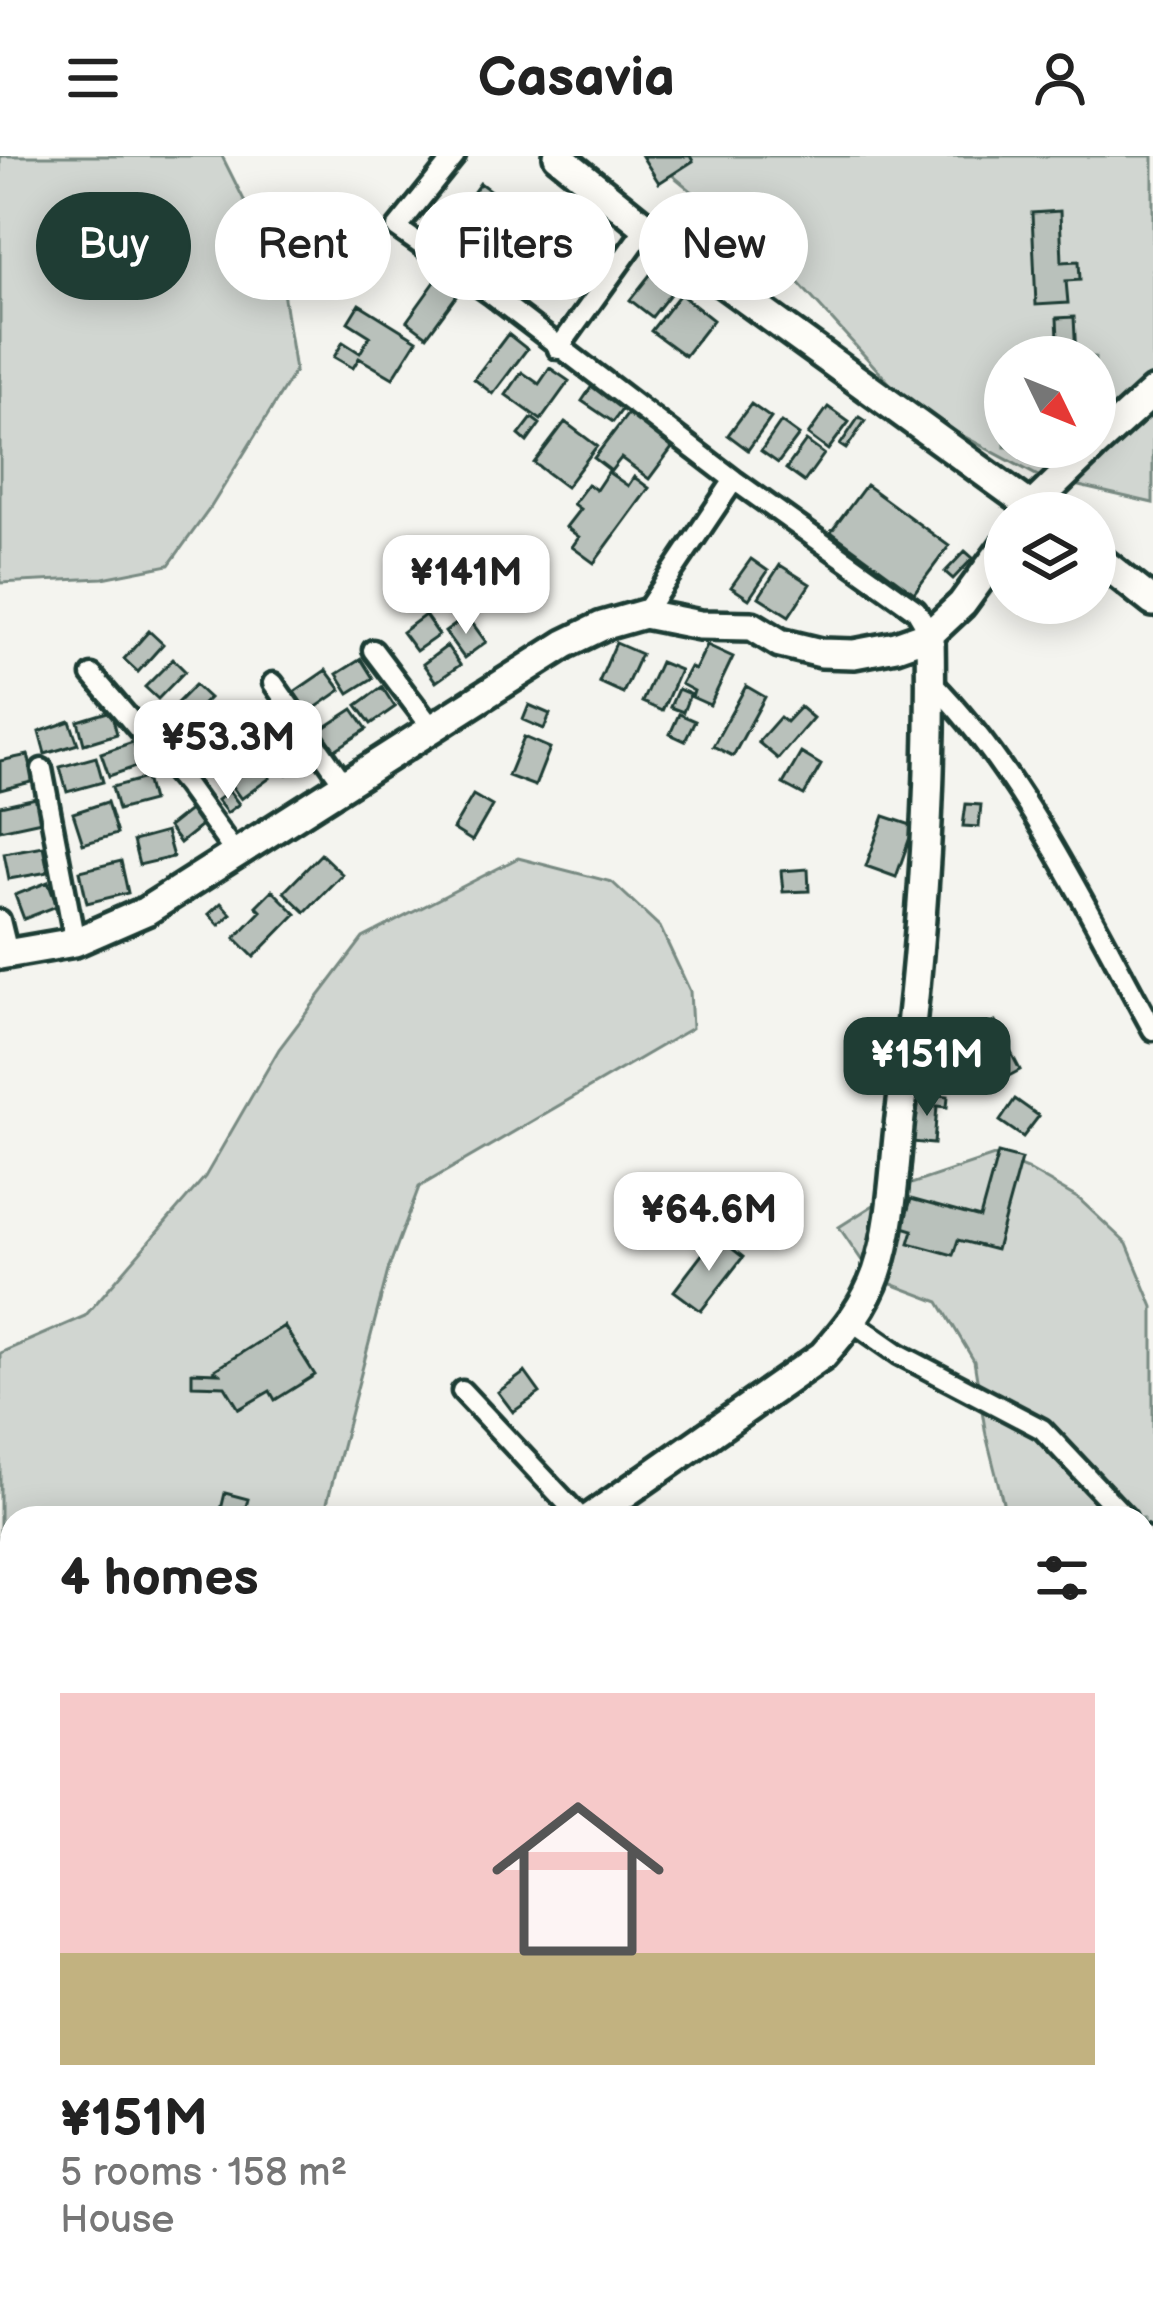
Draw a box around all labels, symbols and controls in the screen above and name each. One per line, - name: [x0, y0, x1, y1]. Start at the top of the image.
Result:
- icon: menu: [60, 45, 126, 111]
- icon: person: [1027, 45, 1093, 111]
- text: Casavia: [478, 46, 675, 111]
- chip: Buy: [36, 192, 191, 300]
- chip: Rent: [215, 192, 391, 300]
- chip: Filters: [415, 192, 615, 300]
- chip: New: [639, 192, 808, 300]
- north arrow: [984, 336, 1116, 468]
- map controls: [984, 336, 1116, 624]
- button: layers: [984, 492, 1116, 624]
- pin: ¥141M: [382, 535, 550, 637]
- text: ¥141M: [410, 550, 522, 597]
- pin: ¥53.3M: [130, 700, 326, 802]
- text: ¥53.3M: [161, 715, 295, 762]
- pin: ¥151M: [843, 1017, 1011, 1119]
- text: ¥151M: [871, 1032, 983, 1079]
- pin: ¥64.6M: [611, 1172, 807, 1274]
- text: ¥64.6M: [641, 1187, 777, 1234]
- icon: filters: [1029, 1545, 1095, 1611]
- text: 4 homes: [60, 1548, 259, 1609]
- icon: home: [470, 1771, 686, 1987]
- text: ¥151M: [60, 2089, 208, 2150]
- text: 5 rooms · 158 m²: [60, 2150, 347, 2197]
- text: House: [60, 2197, 174, 2244]

